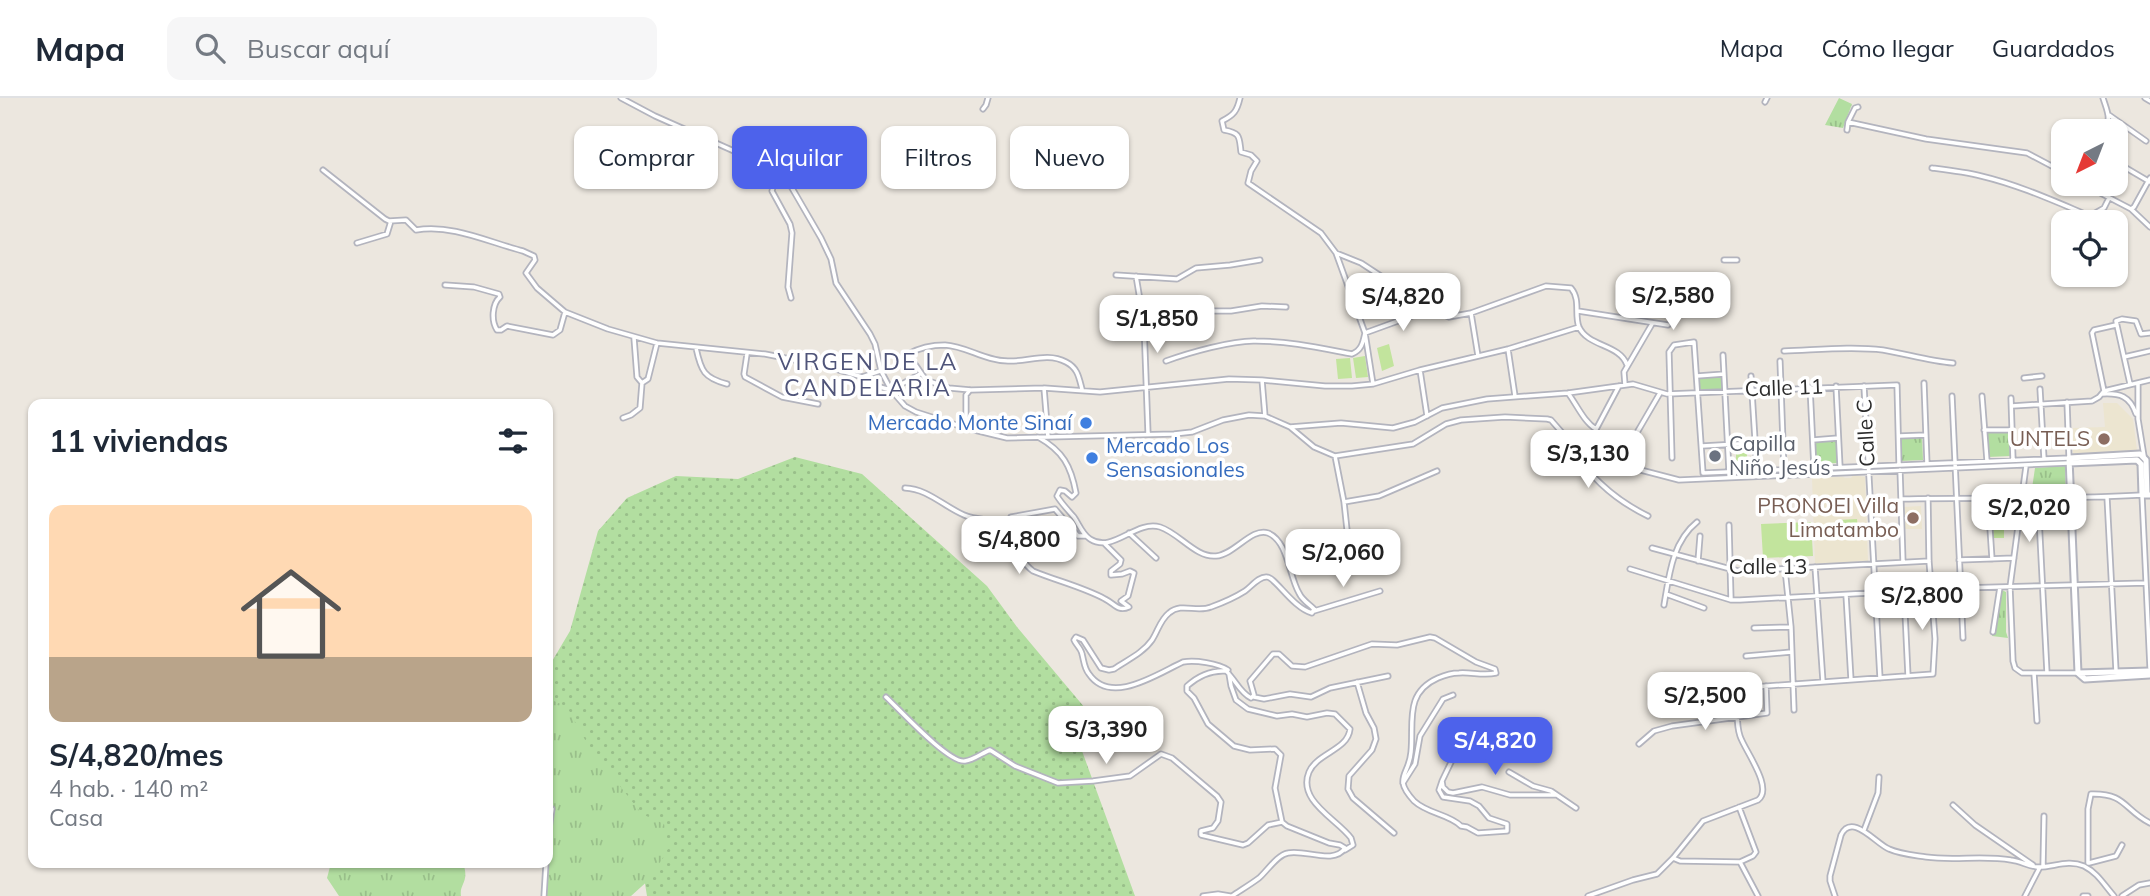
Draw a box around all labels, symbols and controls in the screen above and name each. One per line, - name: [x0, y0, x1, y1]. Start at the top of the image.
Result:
- search box: [167, 17, 657, 80]
- text: Mapa: [35, 28, 125, 69]
- icon: search: [191, 29, 229, 67]
- text: Buscar aquí: [247, 32, 390, 65]
- text: Mapa: [1720, 33, 1783, 63]
- text: Cómo llegar: [1821, 33, 1954, 63]
- text: Guardados: [1992, 33, 2115, 63]
- north arrow: [2051, 119, 2128, 196]
- map controls: [2051, 119, 2128, 287]
- chip: Comprar: [574, 126, 718, 189]
- chip: Alquilar: [732, 126, 867, 189]
- chip: Filtros: [881, 126, 996, 189]
- chip: Nuevo: [1010, 126, 1129, 189]
- button: locate: [2051, 210, 2128, 287]
- pin: S/2,580: [1608, 272, 1738, 332]
- pin: S/4,820: [1338, 274, 1468, 333]
- text: S/2,580: [1631, 280, 1715, 309]
- text: S/4,820: [1361, 281, 1445, 310]
- pin: S/1,850: [1092, 296, 1222, 355]
- text: S/1,850: [1115, 303, 1199, 332]
- district label: VIRGEN DE LA CANDELARIA: [777, 347, 959, 402]
- street label: Calle 11: [1744, 373, 1824, 401]
- street label: Calle C: [1850, 398, 1880, 468]
- place label: Mercado Monte Sinaí: [868, 409, 1073, 435]
- marker: Mercado Monte Sinaí: [1078, 415, 1094, 431]
- text: 11 viviendas: [49, 422, 228, 460]
- icon: filters: [494, 422, 532, 460]
- place label: UNTELS: [2010, 425, 2090, 451]
- pin: S/3,130: [1523, 430, 1653, 490]
- place label: Capilla Niño Jesús: [1729, 430, 1831, 480]
- marker: UNTELS: [2096, 431, 2112, 447]
- place label: Mercado Los Sensasionales: [1106, 432, 1245, 482]
- text: S/3,130: [1546, 438, 1630, 467]
- marker: Capilla Niño Jesús: [1707, 448, 1723, 464]
- marker: Mercado Los Sensasionales: [1084, 450, 1100, 466]
- pin: S/2,020: [1964, 484, 2094, 544]
- place label: PRONOEI Villa Limatambo: [1757, 492, 1899, 542]
- text: S/2,020: [1987, 492, 2071, 521]
- marker: PRONOEI Villa Limatambo: [1905, 510, 1921, 526]
- pin: S/4,800: [954, 517, 1084, 576]
- text: S/4,800: [977, 524, 1061, 553]
- pin: S/2,060: [1278, 530, 1408, 589]
- text: S/2,060: [1301, 537, 1385, 566]
- icon: home: [228, 551, 354, 677]
- street label: Calle 13: [1729, 553, 1807, 579]
- pin: S/2,800: [1857, 573, 1987, 632]
- text: S/2,800: [1880, 580, 1964, 609]
- pin: S/2,500: [1640, 672, 1770, 732]
- text: S/2,500: [1663, 680, 1747, 709]
- pin: S/3,390: [1041, 706, 1171, 766]
- text: S/3,390: [1064, 714, 1148, 743]
- pin: S/4,820: [1430, 718, 1560, 777]
- text: S/4,820: [1453, 725, 1537, 754]
- text: S/4,820/mes: [49, 736, 224, 774]
- text: 4 hab. · 140 m²: [49, 774, 208, 803]
- text: Casa: [49, 803, 103, 832]

